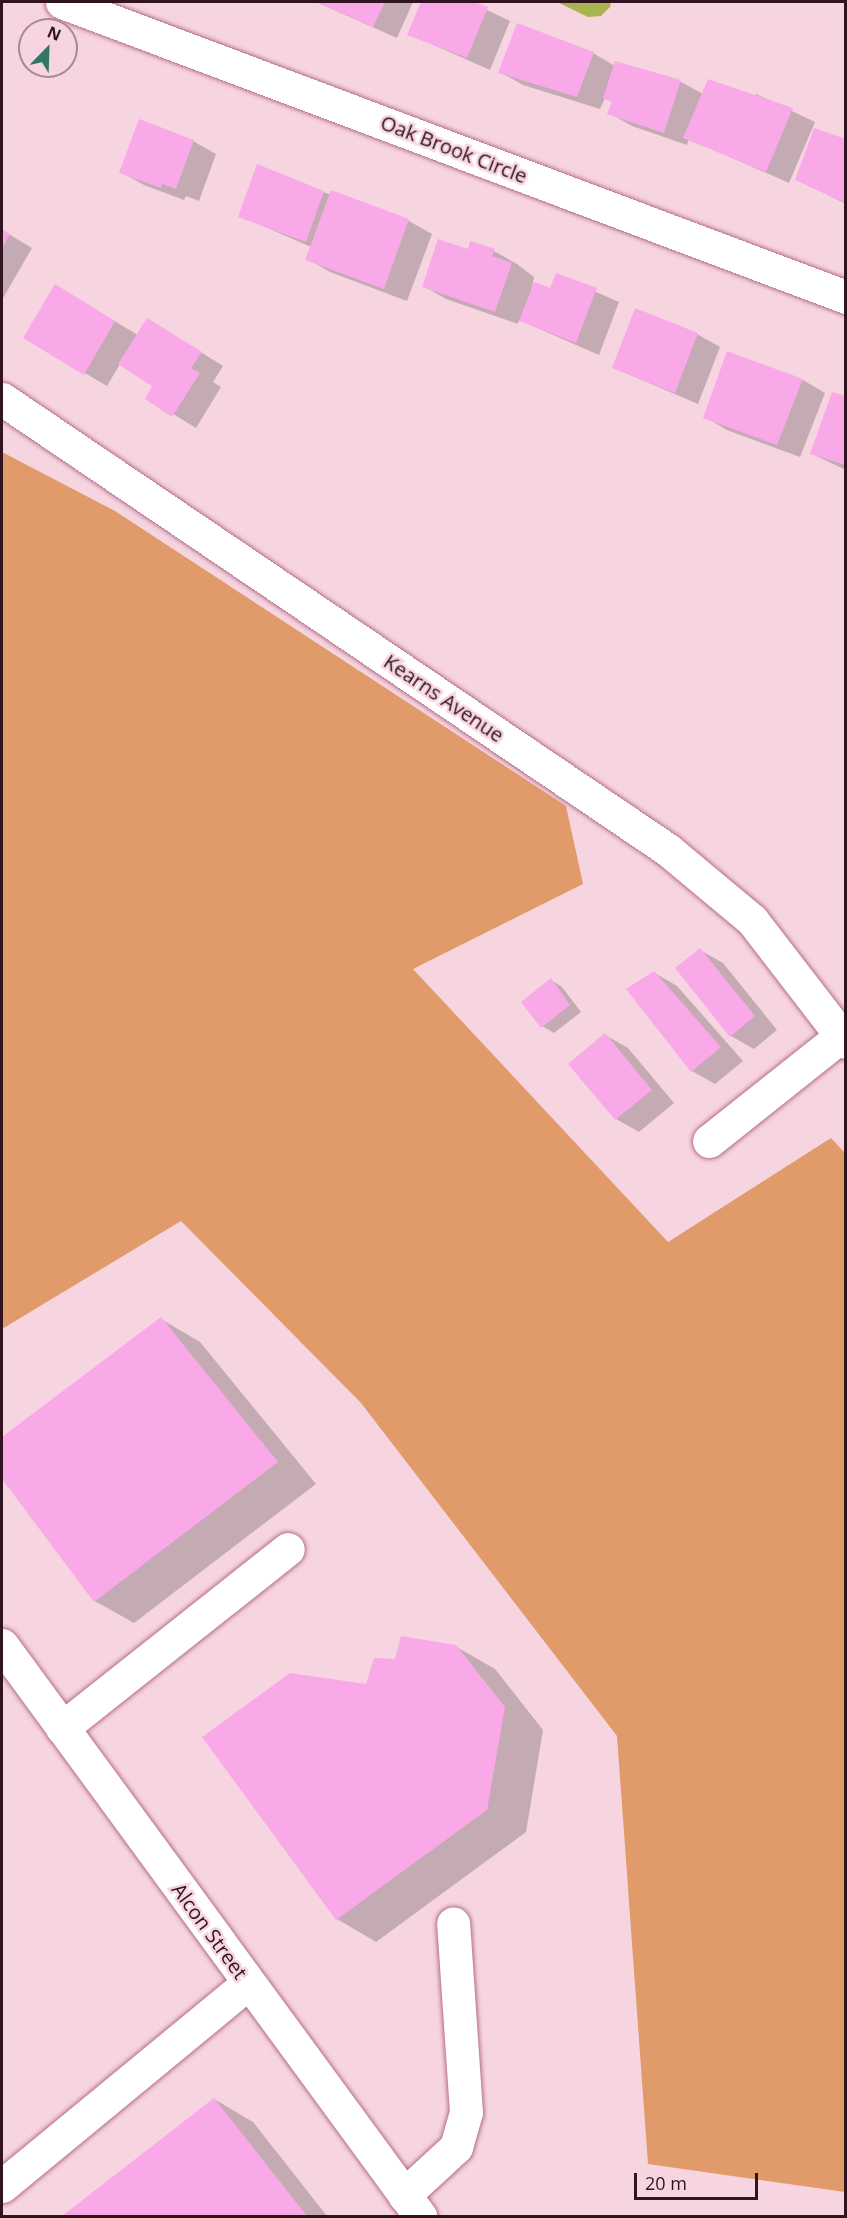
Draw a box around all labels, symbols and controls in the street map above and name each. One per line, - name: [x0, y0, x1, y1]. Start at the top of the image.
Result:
- north arrow: [18, 18, 78, 78]
- text: N: [44, 21, 65, 46]
- street label: Oak Brook Circle: [377, 110, 531, 188]
- street label: Kearns Avenue: [380, 649, 508, 747]
- street label: Alcon Street: [167, 1878, 253, 1984]
- scale bar: [637, 2161, 762, 2199]
- text: 20 m: [645, 2171, 687, 2195]

